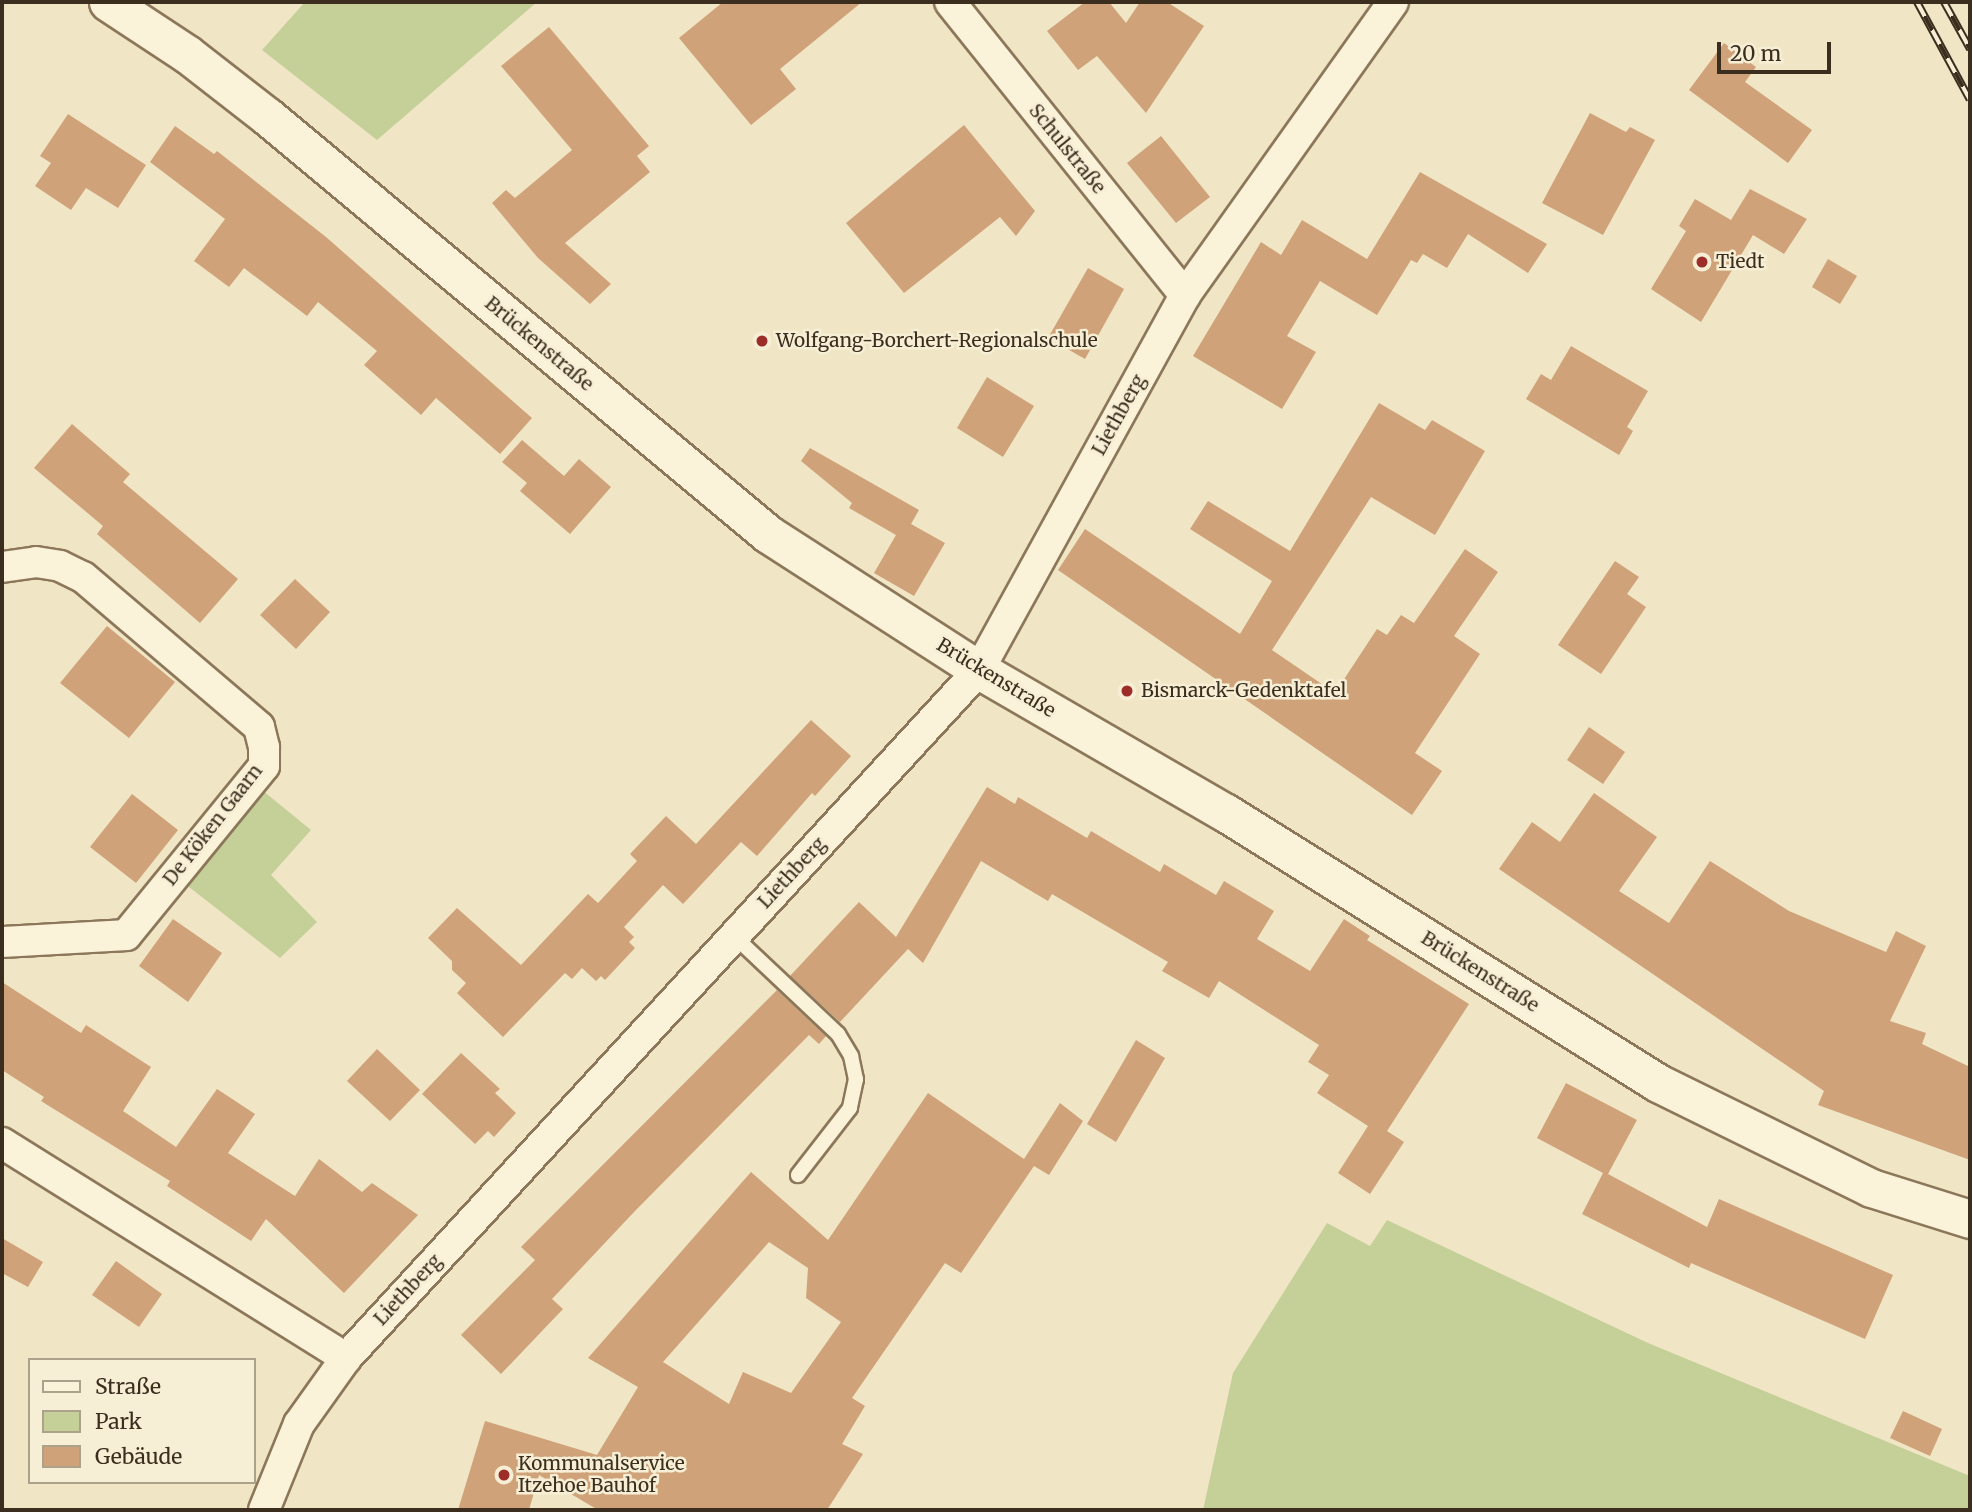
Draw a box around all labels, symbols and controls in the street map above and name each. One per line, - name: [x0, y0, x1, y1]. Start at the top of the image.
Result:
- scale bar: [1720, 28, 1834, 72]
- text: 20 m: [1730, 40, 1781, 67]
- street label: Schulstraße: [1024, 100, 1110, 198]
- place label: Tiedt: [1716, 251, 1764, 273]
- marker: Tiedt: [1694, 254, 1710, 270]
- street label: Brückenstraße: [480, 292, 598, 396]
- place label: Wolfgang-Borchert-Regionalschule: [776, 330, 1098, 352]
- marker: Wolfgang-Borchert-Regionalschule: [754, 333, 770, 349]
- street label: Liethberg: [1088, 371, 1150, 459]
- street label: Brückenstraße: [933, 634, 1059, 722]
- place label: Bismarck-Gedenktafel: [1141, 680, 1346, 702]
- marker: Bismarck-Gedenktafel: [1119, 683, 1135, 699]
- street label: De Köken Gaarn: [159, 760, 267, 890]
- street label: Liethberg: [753, 833, 831, 913]
- street label: Brückenstraße: [1417, 927, 1543, 1017]
- street label: Liethberg: [369, 1250, 447, 1330]
- legend: [28, 1358, 256, 1484]
- text: Straße: [95, 1373, 161, 1400]
- text: Park: [95, 1408, 142, 1435]
- text: Gebäude: [95, 1443, 182, 1470]
- place label: Kommunalservice Itzehoe Bauhof: [518, 1453, 685, 1497]
- marker: Kommunalservice Itzehoe Bauhof: [496, 1467, 512, 1483]

